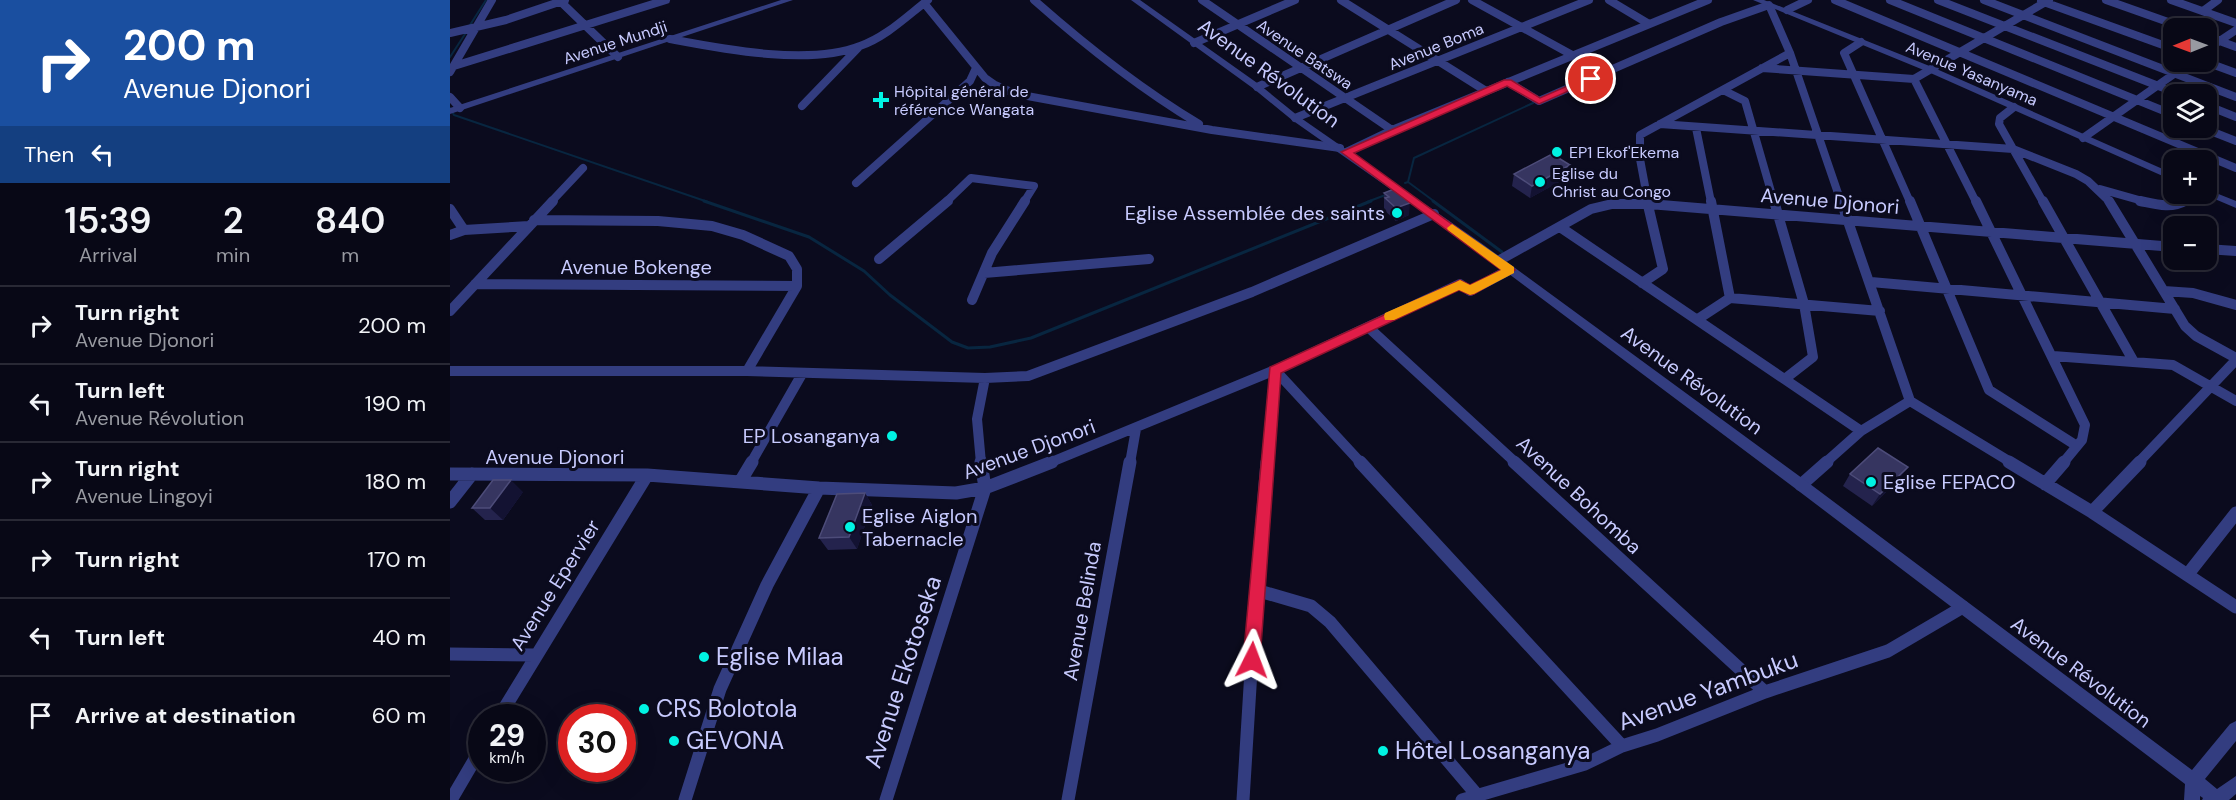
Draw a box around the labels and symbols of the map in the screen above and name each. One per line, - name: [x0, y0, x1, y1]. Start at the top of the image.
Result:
- street label: Avenue Révolution: [1193, 13, 1345, 133]
- street label: Avenue Batswa: [1253, 15, 1357, 94]
- street label: Avenue Mundji: [560, 16, 670, 69]
- street label: Avenue Boma: [1386, 18, 1487, 75]
- north arrow: [2163, 18, 2217, 72]
- street label: Avenue Yasanyama: [1903, 36, 2041, 111]
- pin: [1565, 53, 1616, 104]
- place label: Hôpital général de référence Wangata: [894, 81, 1034, 120]
- marker: Hôpital général de référence Wangata: [872, 91, 890, 109]
- place label: EP1 Ekof'Ekema: [1569, 142, 1679, 163]
- marker: EP1 Ekof'Ekema: [1550, 145, 1564, 159]
- place label: Eglise du Christ au Congo: [1552, 163, 1671, 202]
- marker: Eglise du Christ au Congo: [1533, 175, 1547, 189]
- street label: Avenue Djonori: [1759, 182, 1901, 220]
- place label: Eglise Assemblée des saints: [1125, 200, 1385, 226]
- marker: Eglise Assemblée des saints: [1390, 206, 1404, 220]
- street label: Avenue Bokenge: [560, 254, 712, 280]
- street label: Avenue Révolution: [1616, 320, 1768, 440]
- street label: Avenue Djonori: [959, 413, 1099, 485]
- place label: EP Losanganya: [743, 423, 880, 449]
- marker: EP Losanganya: [885, 429, 899, 443]
- street label: Avenue Bohomba: [1511, 430, 1647, 560]
- street label: Avenue Djonori: [485, 444, 625, 470]
- place label: Eglise FEPACO: [1883, 469, 2016, 495]
- marker: Eglise FEPACO: [1864, 475, 1878, 489]
- place label: Eglise Aiglon Tabernacle: [862, 503, 977, 552]
- street label: Avenue Epervier: [504, 515, 606, 655]
- marker: Eglise Aiglon Tabernacle: [843, 520, 857, 534]
- street label: Avenue Belinda: [1057, 539, 1107, 683]
- street label: Avenue Ekotoseka: [857, 572, 948, 772]
- street label: Avenue Révolution: [2006, 611, 2156, 733]
- position arrow: [1220, 628, 1284, 692]
- place label: Eglise Milaa: [716, 641, 844, 672]
- street label: Avenue Yambuku: [1614, 644, 1802, 737]
- marker: Eglise Milaa: [697, 650, 711, 664]
- place label: CRS Bolotola: [656, 693, 797, 724]
- marker: CRS Bolotola: [637, 702, 651, 716]
- speed limit sign: 30: [558, 704, 636, 782]
- place label: GEVONA: [686, 725, 784, 756]
- marker: GEVONA: [667, 734, 681, 748]
- place label: Hôtel Losanganya: [1395, 735, 1590, 766]
- marker: Hôtel Losanganya: [1376, 744, 1390, 758]

